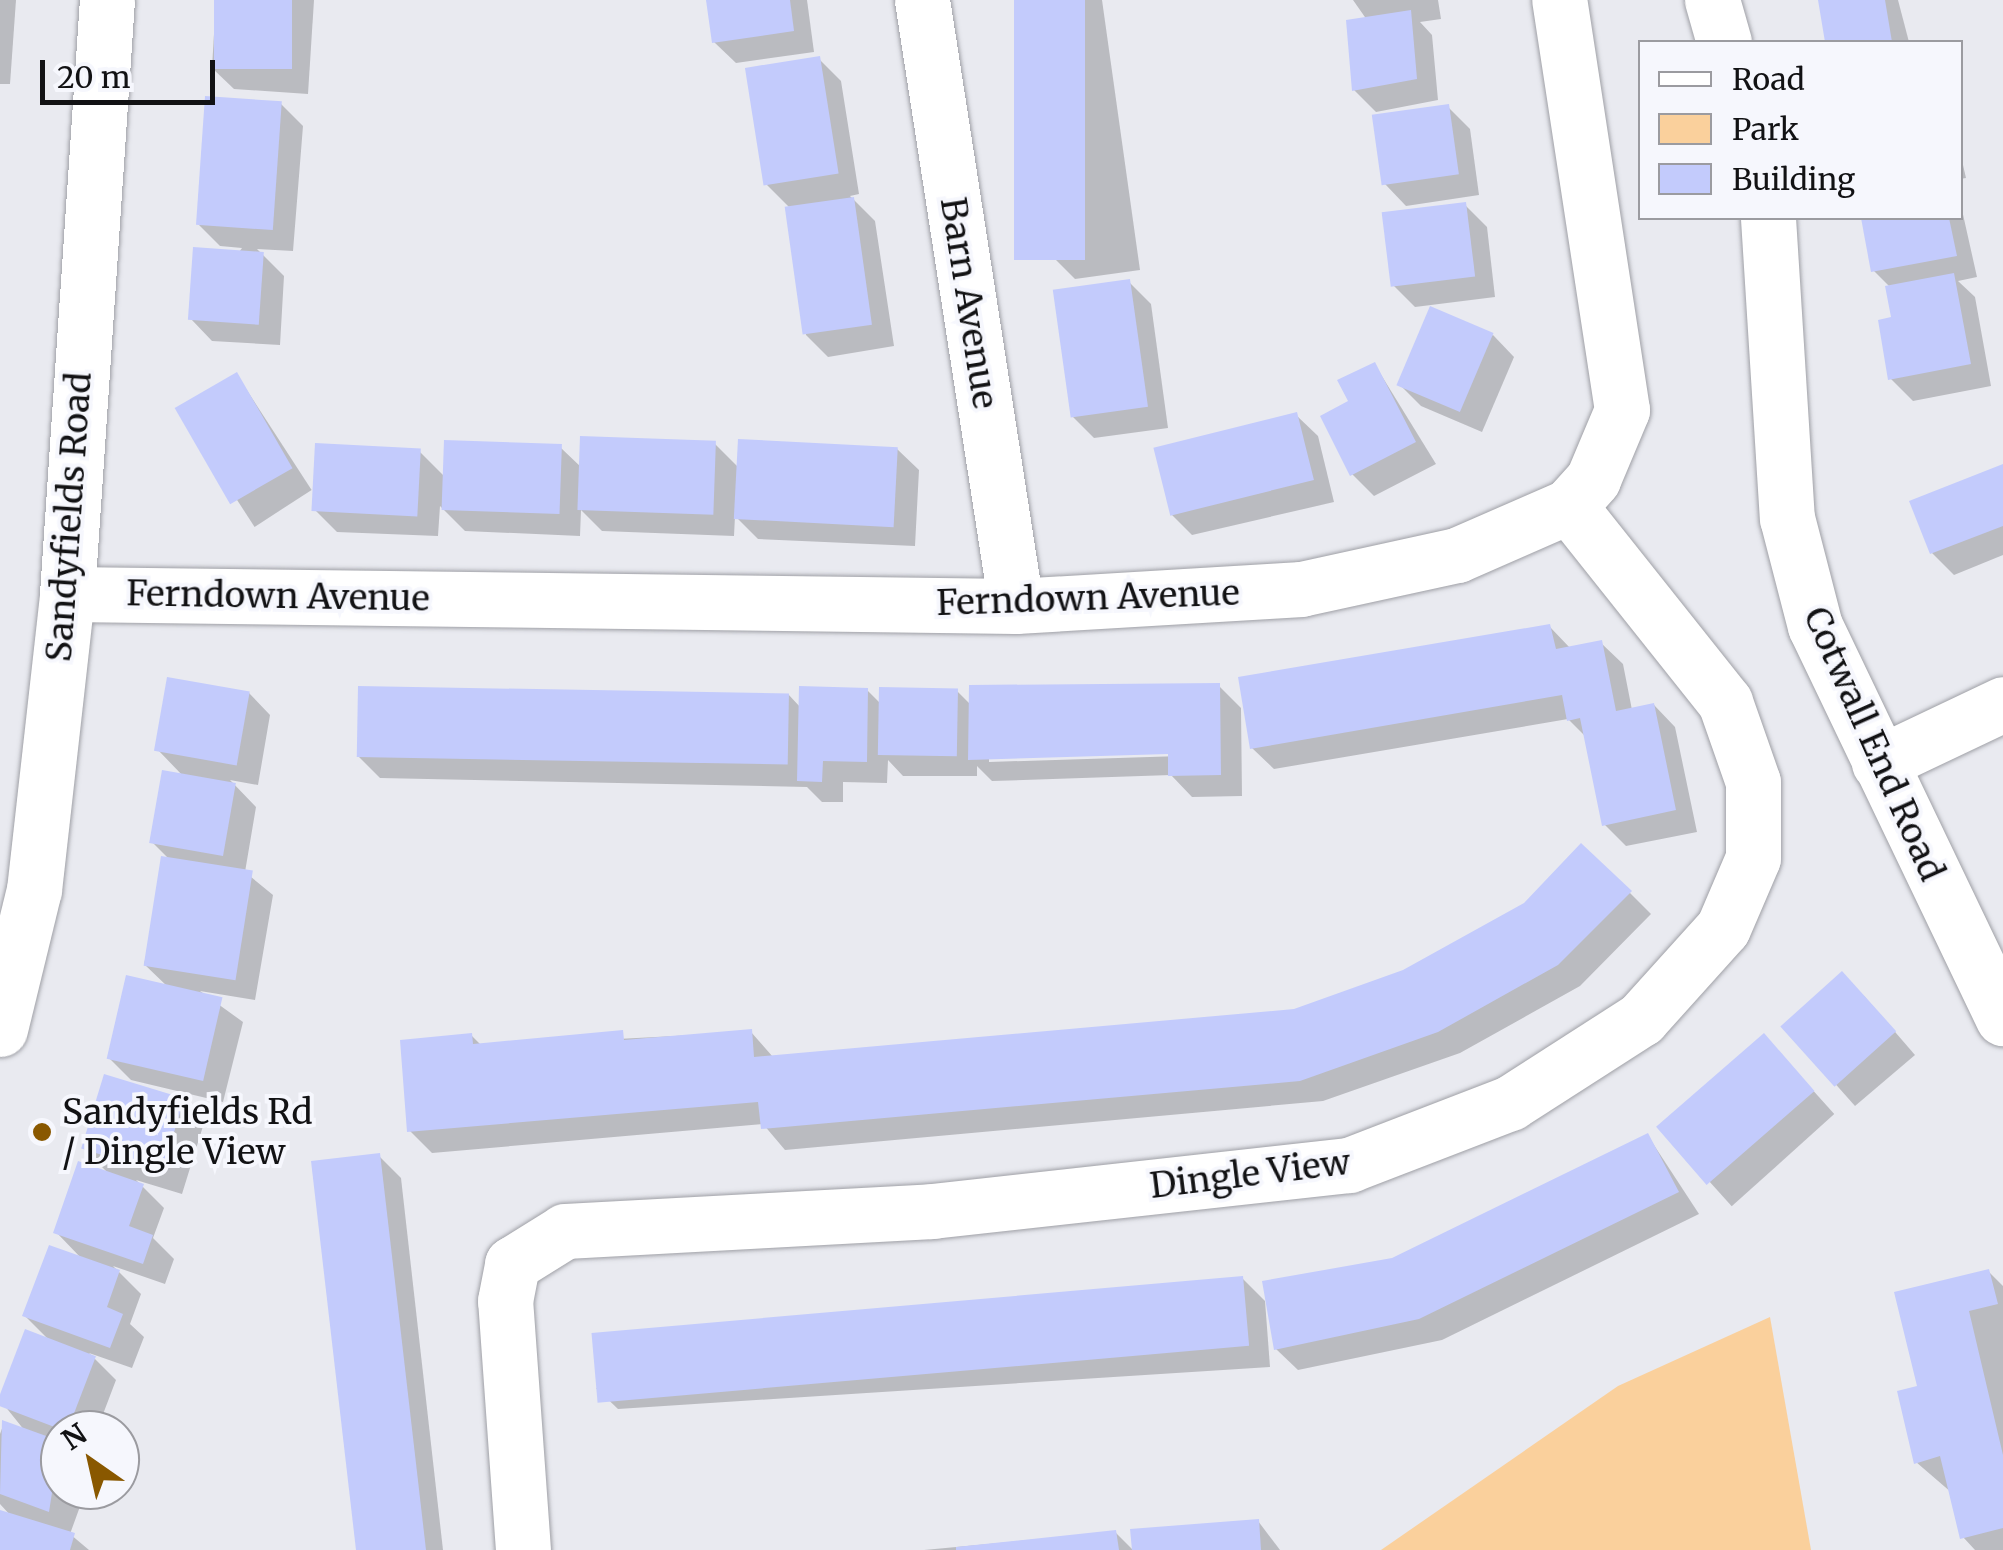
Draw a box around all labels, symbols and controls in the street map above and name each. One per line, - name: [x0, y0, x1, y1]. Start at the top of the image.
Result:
- scale bar: [45, 40, 220, 102]
- legend: [1638, 40, 1963, 220]
- text: 20 m: [57, 58, 130, 96]
- text: Road: [1732, 60, 1805, 98]
- text: Park: [1732, 110, 1799, 148]
- text: Building: [1732, 160, 1855, 198]
- street label: Barn Avenue: [932, 194, 1006, 412]
- street label: Sandyfields Road: [38, 371, 100, 663]
- street label: Ferndown Avenue: [126, 572, 430, 620]
- street label: Ferndown Avenue: [936, 572, 1240, 624]
- street label: Cotwall End Road: [1795, 601, 1953, 887]
- place label: Sandyfields Rd / Dingle View: [62, 1091, 313, 1173]
- marker: Sandyfields Rd / Dingle View: [31, 1121, 53, 1143]
- street label: Dingle View: [1148, 1141, 1352, 1207]
- north arrow: [40, 1410, 140, 1510]
- text: N: [55, 1416, 94, 1458]

